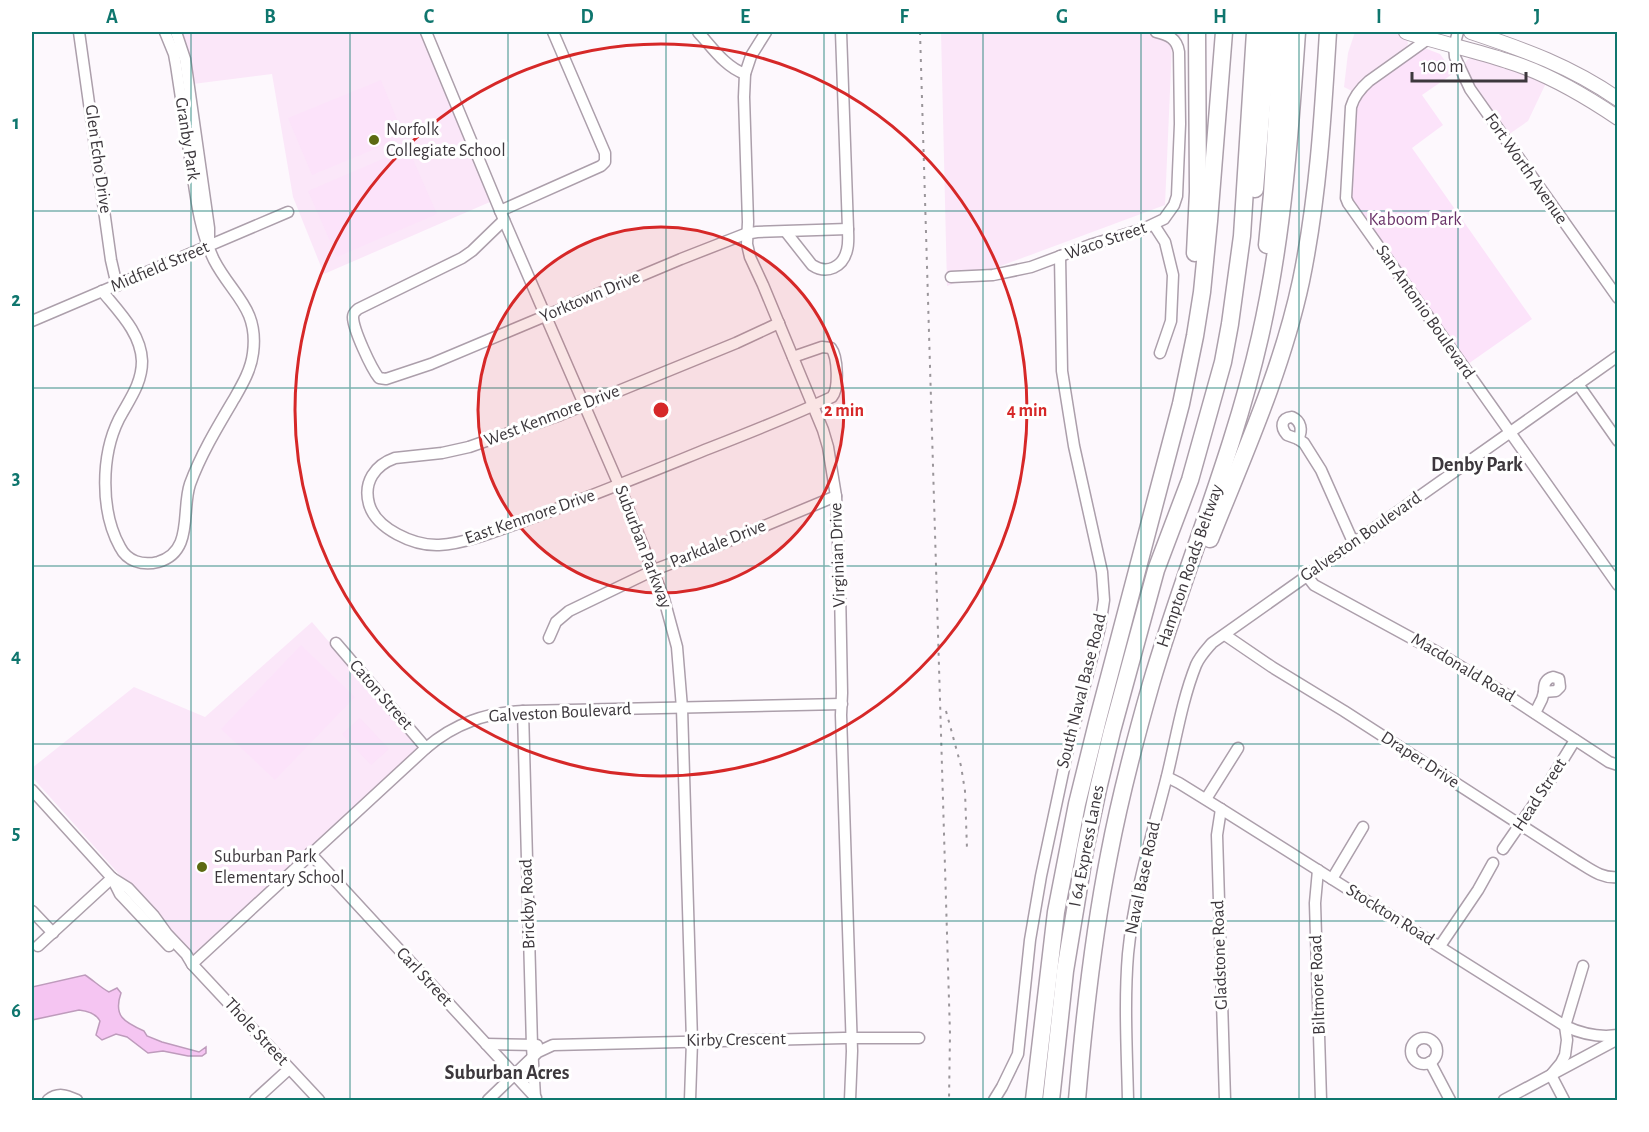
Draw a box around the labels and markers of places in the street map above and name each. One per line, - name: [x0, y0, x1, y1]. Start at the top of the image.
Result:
- place label: Norfolk Collegiate School: [386, 121, 506, 160]
- marker: Norfolk Collegiate School: [367, 133, 381, 147]
- centre of rings: [651, 400, 671, 420]
- place label: Suburban Park Elementary School: [214, 848, 345, 887]
- marker: Suburban Park Elementary School: [195, 860, 209, 874]

